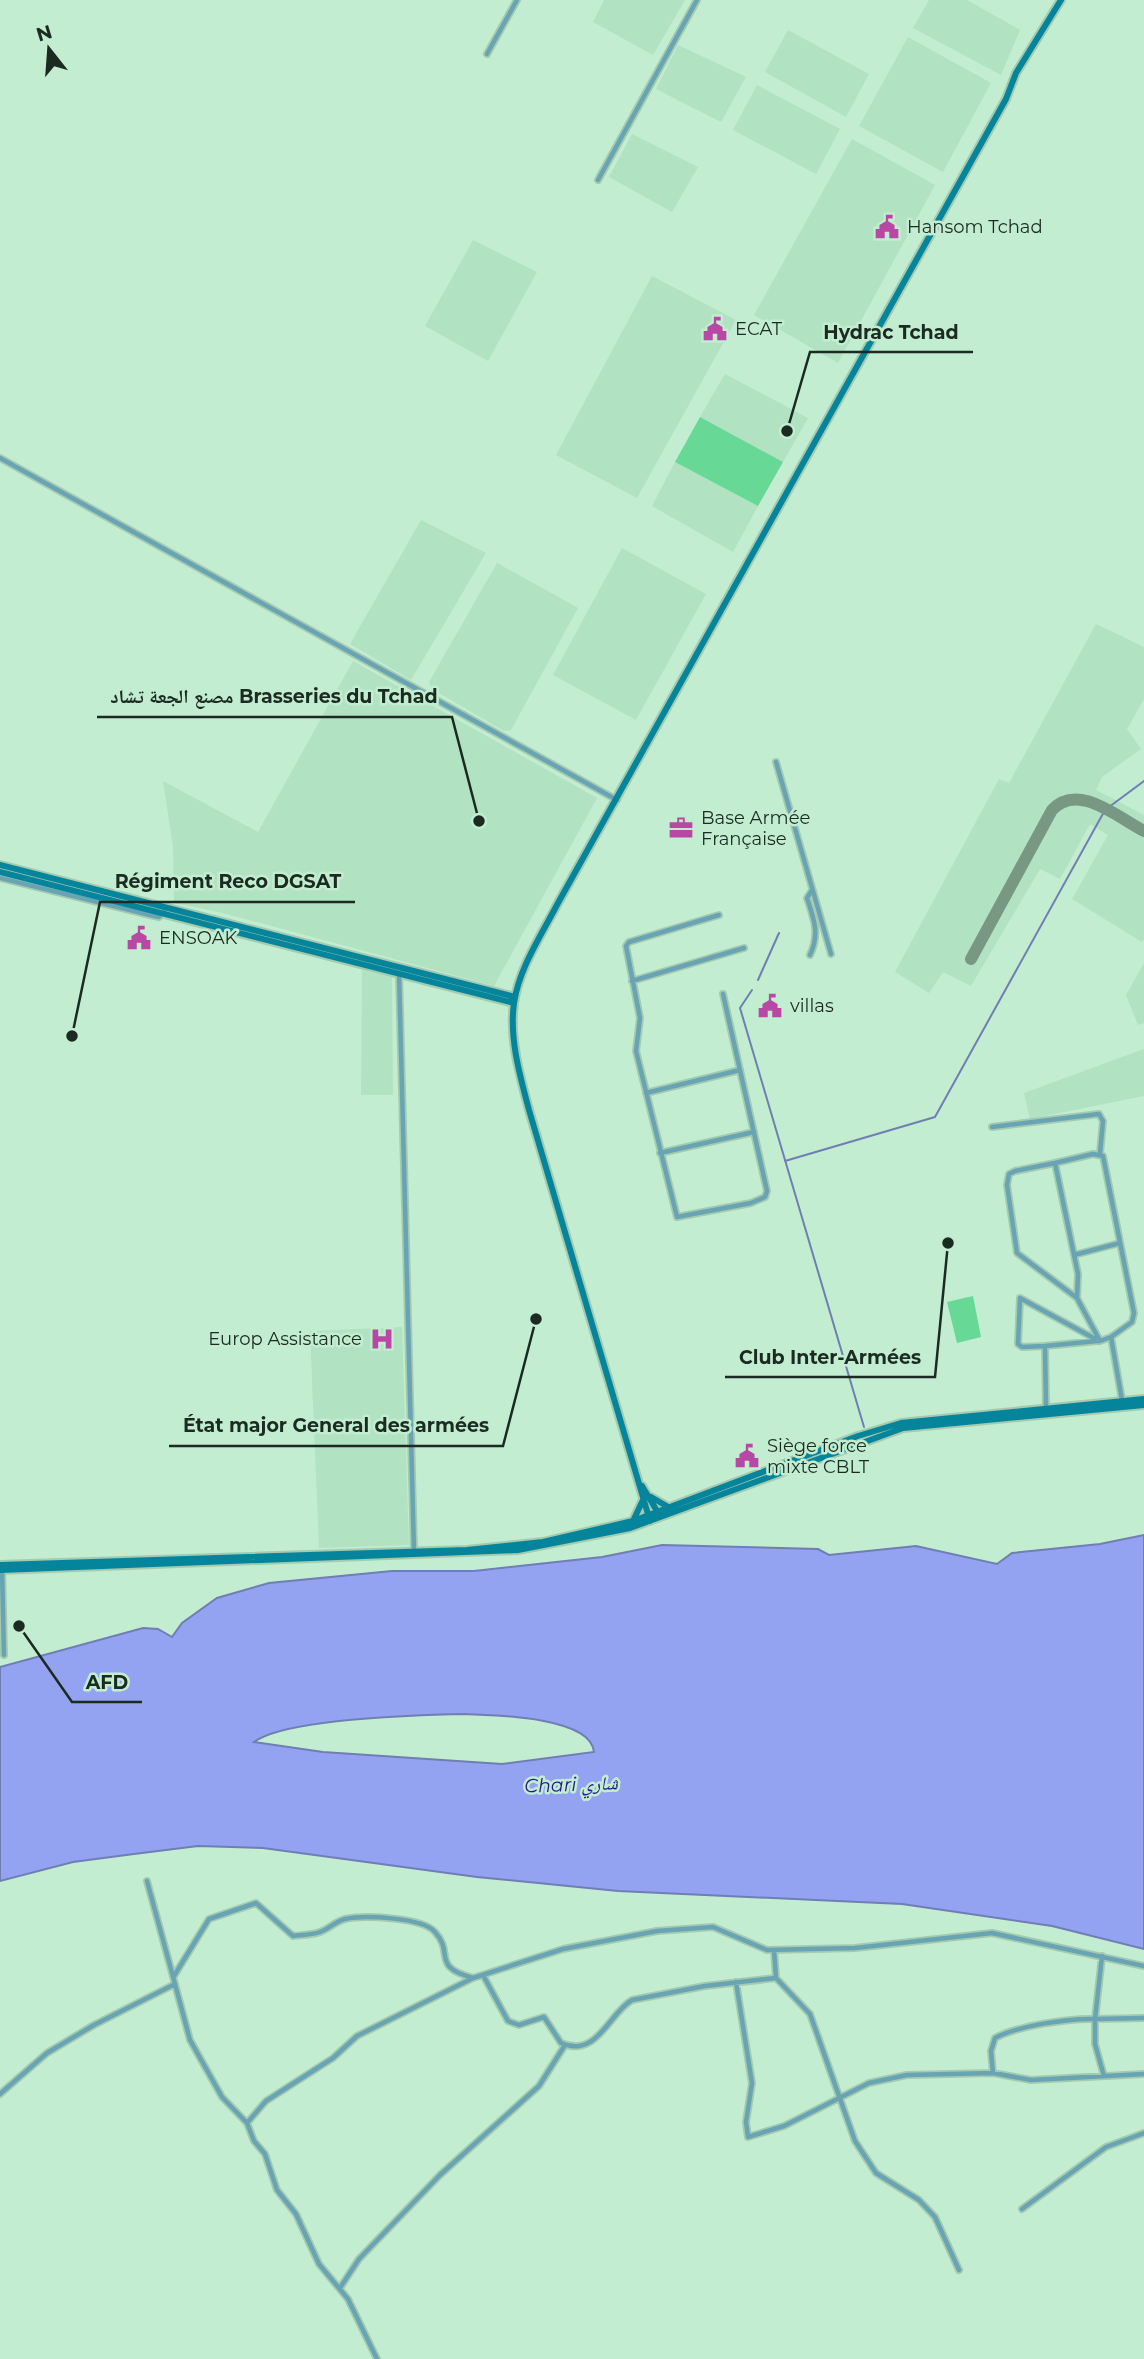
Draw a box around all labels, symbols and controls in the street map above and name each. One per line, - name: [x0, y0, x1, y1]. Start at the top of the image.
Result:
- north arrow: [14, 14, 84, 84]
- text: N: [33, 20, 55, 46]
- public building icon: Hansom Tchad: [873, 213, 901, 241]
- place label: Hansom Tchad: [907, 216, 1043, 238]
- callout: Hydrac Tchad: [810, 312, 973, 352]
- public building icon: ECAT: [701, 315, 729, 343]
- place label: ECAT: [735, 318, 783, 340]
- text: Hydrac Tchad: [823, 321, 959, 344]
- callout: مصنع الجعة تشاد Brasseries du Tchad: [97, 677, 452, 717]
- text: مصنع الجعة تشاد Brasseries du Tchad: [110, 685, 438, 709]
- place label: Base Armée Française: [701, 807, 811, 850]
- office icon: Base Armée Française: [667, 814, 695, 842]
- callout: Régiment Reco DGSAT: [100, 862, 355, 902]
- text: Régiment Reco DGSAT: [115, 870, 342, 893]
- public building icon: ENSOAK: [125, 924, 153, 952]
- place label: ENSOAK: [159, 927, 238, 949]
- public building icon: villas: [756, 992, 784, 1020]
- place label: villas: [790, 995, 834, 1017]
- hospital icon: Europ Assistance: [368, 1325, 396, 1353]
- place label: Europ Assistance: [208, 1328, 362, 1350]
- callout: Club Inter-Armées: [725, 1337, 935, 1377]
- text: Club Inter-Armées: [739, 1346, 921, 1369]
- callout: État major General des armées: [169, 1406, 503, 1446]
- text: État major General des armées: [183, 1414, 489, 1437]
- place label: Siège force mixte CBLT: [767, 1435, 870, 1478]
- public building icon: Siège force mixte CBLT: [733, 1442, 761, 1470]
- callout: AFD: [72, 1662, 142, 1702]
- text: AFD: [85, 1671, 128, 1694]
- water label: Chari شاري: [524, 1771, 619, 1801]

